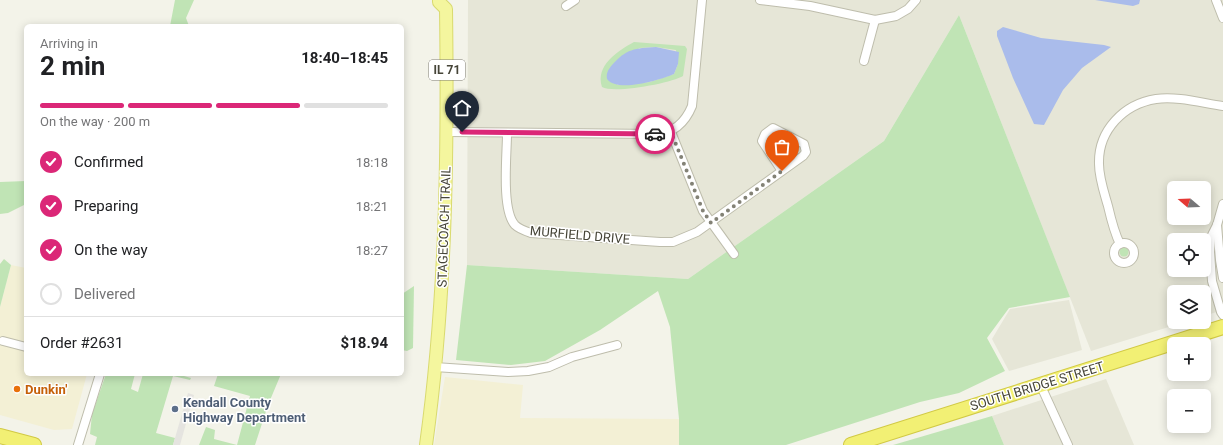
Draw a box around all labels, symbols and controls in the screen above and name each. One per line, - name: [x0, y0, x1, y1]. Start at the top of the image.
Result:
- text: Arriving in: [40, 36, 98, 51]
- text: 18:40–18:45: [301, 49, 388, 67]
- text: 2 min: [40, 51, 105, 81]
- road number: IL 71: [429, 60, 465, 80]
- pin: [445, 91, 479, 132]
- icon: home: [451, 97, 473, 119]
- text: On the way · 200 m: [40, 114, 150, 129]
- courier: [635, 114, 675, 154]
- icon: car: [644, 123, 666, 145]
- pin: [765, 130, 799, 171]
- icon: bag: [771, 136, 793, 158]
- icon: check: [40, 151, 62, 173]
- text: Confirmed: [74, 153, 144, 171]
- text: 18:18: [356, 155, 388, 170]
- street label: STAGECOACH TRAIL: [434, 166, 454, 288]
- north arrow: [1167, 181, 1211, 225]
- map controls: [1167, 181, 1211, 433]
- icon: check: [40, 195, 62, 217]
- text: Preparing: [74, 197, 138, 215]
- text: 18:21: [356, 199, 388, 214]
- street label: MURFIELD DRIVE: [529, 223, 631, 247]
- button: locate: [1167, 233, 1211, 277]
- icon: check: [40, 239, 62, 261]
- text: On the way: [74, 241, 148, 259]
- text: 18:27: [356, 243, 388, 258]
- text: Delivered: [74, 285, 136, 303]
- button: layers: [1167, 285, 1211, 329]
- text: Order #2631: [40, 334, 123, 352]
- text: $18.94: [341, 334, 388, 352]
- button: +: [1167, 337, 1211, 381]
- street label: SOUTH BRIDGE STREET: [968, 358, 1106, 414]
- place label: Dunkin': [25, 382, 67, 397]
- marker: Dunkin': [12, 384, 22, 394]
- button: −: [1167, 389, 1211, 433]
- place label: Kendall County Highway Department: [183, 395, 306, 425]
- marker: Kendall County Highway Department: [170, 404, 180, 414]

